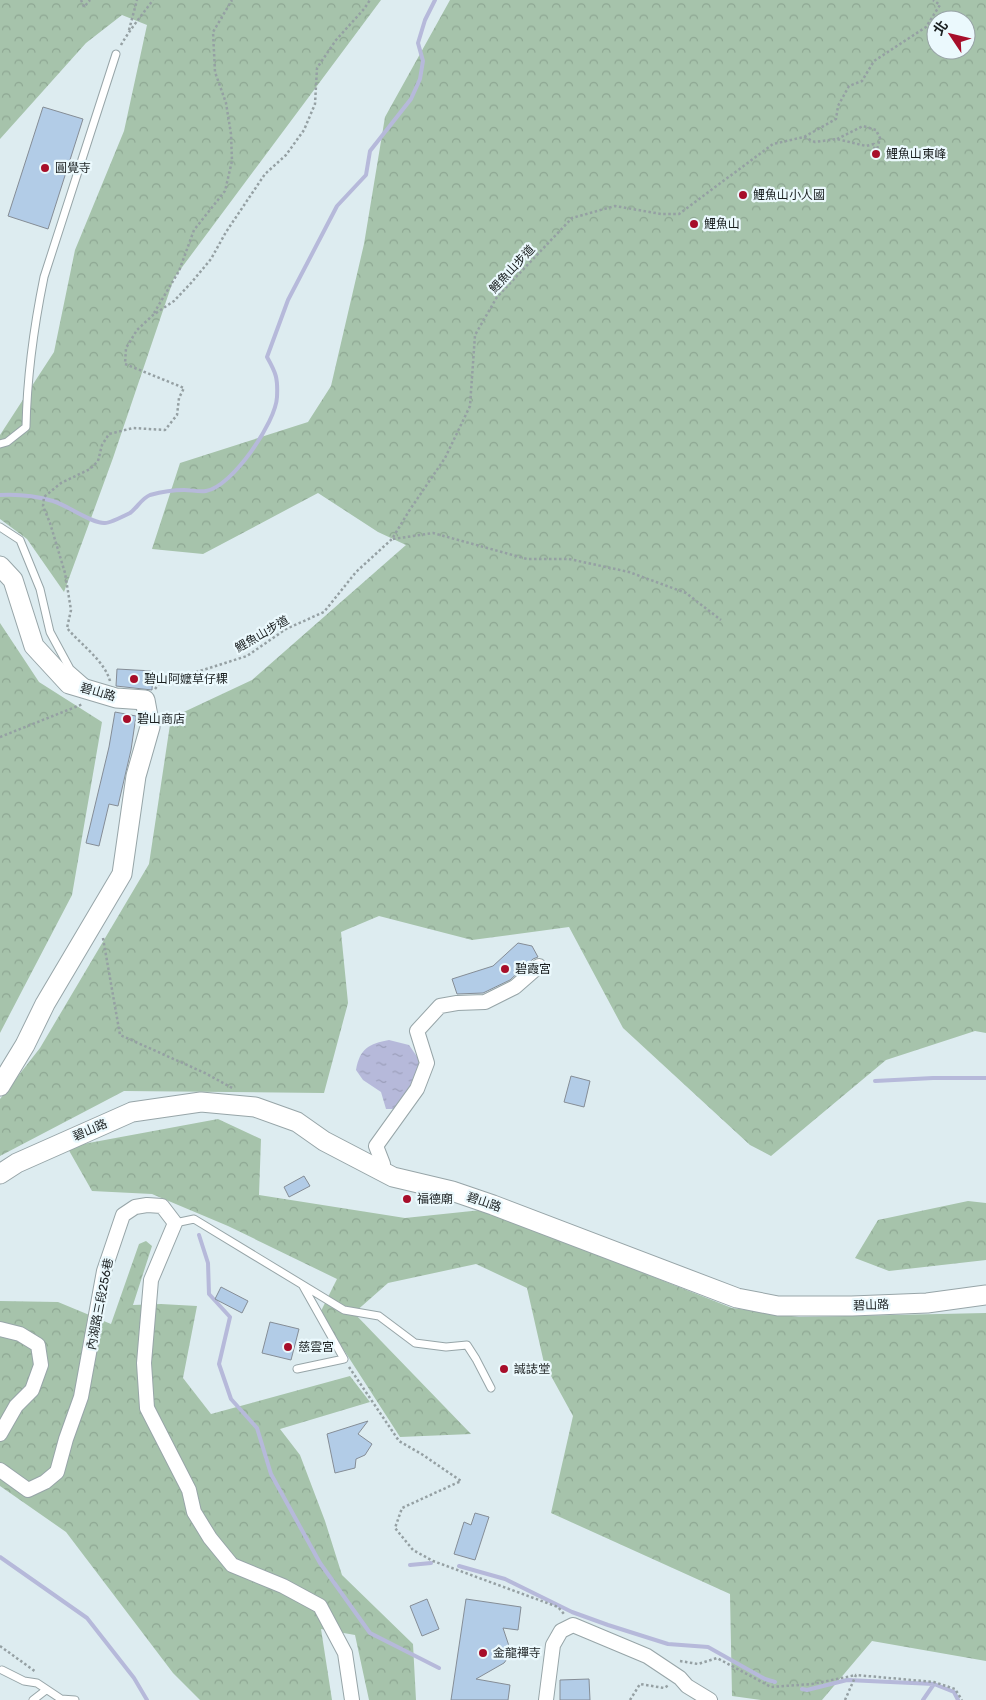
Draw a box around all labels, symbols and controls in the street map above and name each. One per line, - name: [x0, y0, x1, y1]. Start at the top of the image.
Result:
- north arrow: [926, 10, 976, 60]
- text: 北: [930, 17, 952, 38]
- place label: 鯉魚山東峰: [886, 147, 946, 161]
- marker: 鯉魚山東峰: [870, 148, 882, 160]
- place label: 圓覺寺: [55, 161, 91, 175]
- marker: 圓覺寺: [39, 162, 51, 174]
- place label: 鯉魚山小人國: [753, 188, 825, 202]
- marker: 鯉魚山小人國: [737, 189, 749, 201]
- place label: 鯉魚山: [704, 217, 740, 231]
- marker: 鯉魚山: [688, 218, 700, 230]
- street label: 鯉魚山步道: [486, 242, 538, 296]
- street label: 鯉魚山步道: [233, 613, 291, 655]
- place label: 碧山阿嬤草仔粿: [144, 672, 228, 686]
- marker: 碧山阿嬤草仔粿: [128, 673, 140, 685]
- street label: 碧山路: [79, 680, 117, 704]
- place label: 碧山商店: [137, 712, 185, 726]
- marker: 碧山商店: [121, 713, 133, 725]
- place label: 碧霞宮: [515, 962, 551, 976]
- marker: 碧霞宮: [499, 963, 511, 975]
- street label: 碧山路: [71, 1117, 109, 1143]
- street label: 碧山路: [465, 1190, 503, 1214]
- place label: 福德廟: [417, 1192, 453, 1206]
- marker: 福德廟: [401, 1193, 413, 1205]
- street label: 內湖路三段256巷: [84, 1257, 116, 1351]
- street label: 碧山路: [853, 1297, 889, 1313]
- place label: 慈雲宮: [298, 1340, 334, 1354]
- marker: 慈雲宮: [282, 1341, 294, 1353]
- place label: 誠誌堂: [514, 1362, 550, 1376]
- marker: 誠誌堂: [498, 1363, 510, 1375]
- place label: 金龍禪寺: [493, 1646, 541, 1660]
- marker: 金龍禪寺: [477, 1647, 489, 1659]

